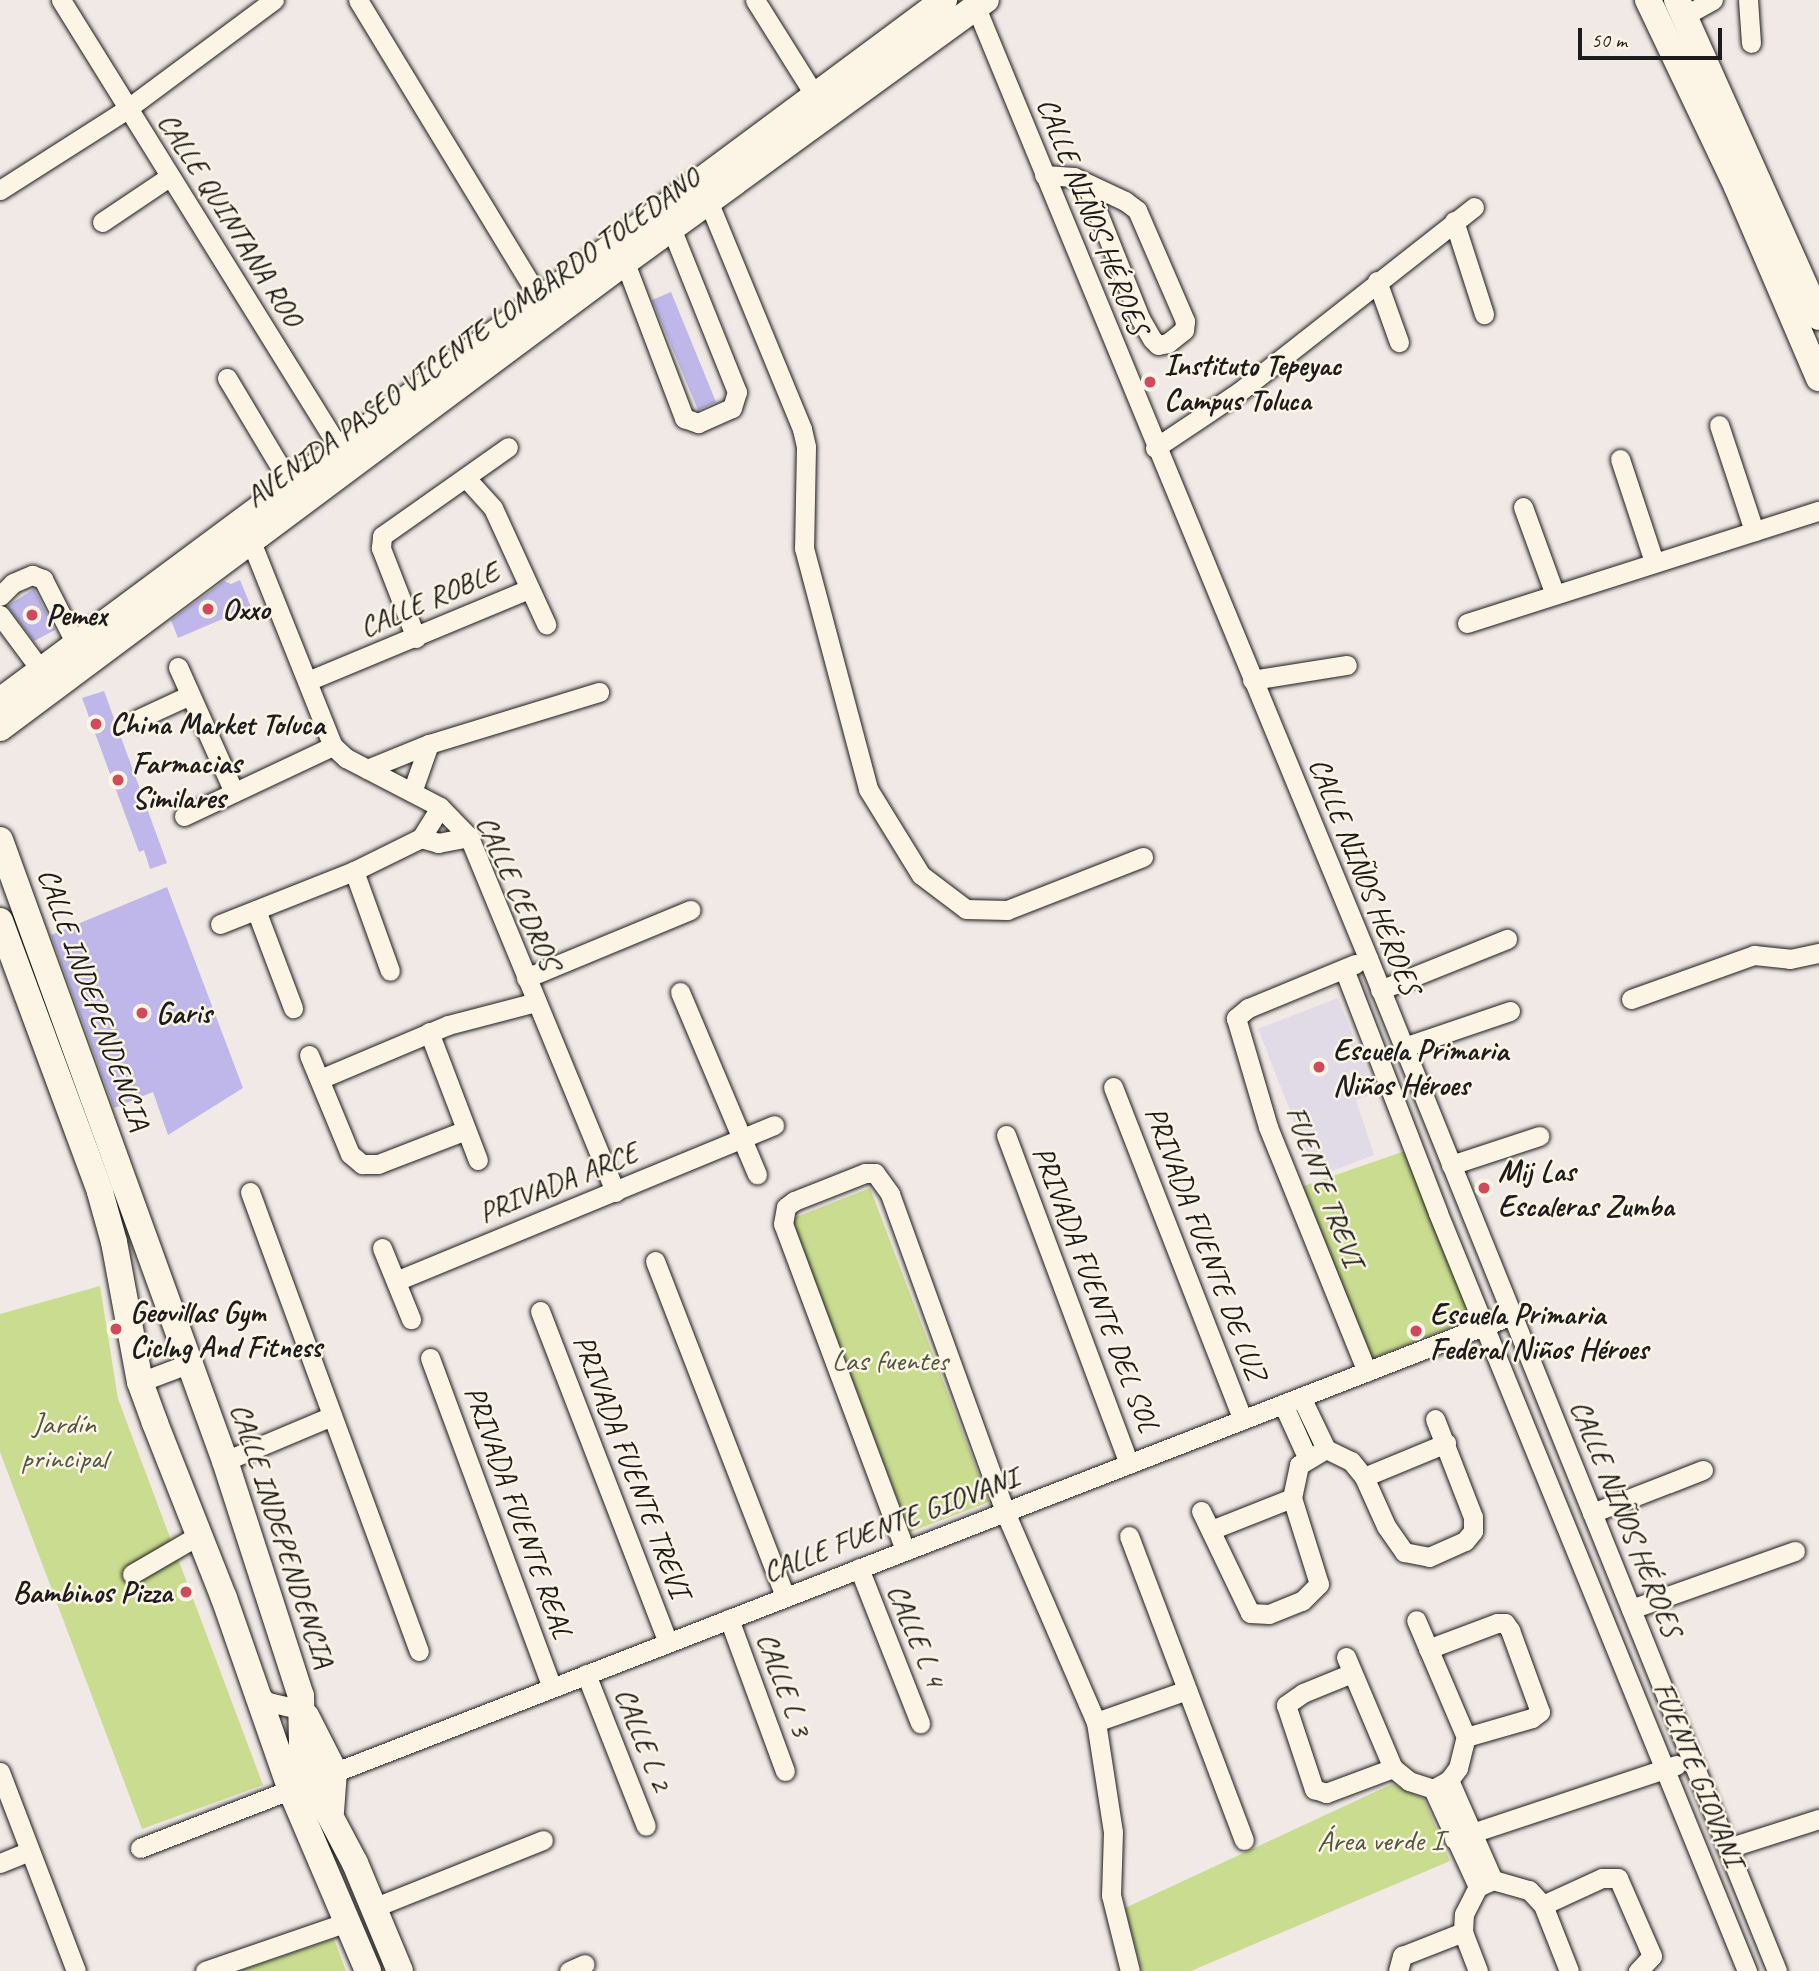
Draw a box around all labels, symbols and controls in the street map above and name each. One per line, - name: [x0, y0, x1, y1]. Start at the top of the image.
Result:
- scale bar: [1581, 14, 1724, 58]
- text: 50 m: [1591, 27, 1627, 53]
- street label: CALLE NIÑOS HÉROES: [1029, 92, 1157, 340]
- street label: CALLE QUINTANA ROO: [150, 105, 312, 333]
- street label: AVENIDA PASEO VICENTE LOMBARDO TOLEDANO: [236, 159, 708, 515]
- place label: Instituto Tepeyac Campus Toluca: [1164, 347, 1342, 418]
- marker: Instituto Tepeyac Campus Toluca: [1142, 374, 1158, 390]
- street label: CALLE ROBLE: [354, 554, 504, 644]
- place label: Oxxo: [222, 591, 269, 627]
- place label: Pemex: [46, 597, 107, 633]
- marker: Oxxo: [200, 601, 216, 617]
- marker: Pemex: [24, 607, 40, 623]
- place label: China Market Toluca: [110, 706, 324, 742]
- marker: China Market Toluca: [88, 716, 104, 732]
- place label: Farmacias Similares: [132, 745, 241, 816]
- street label: CALLE NIÑOS HÉROES: [1301, 752, 1429, 1000]
- marker: Farmacias Similares: [110, 772, 126, 788]
- street label: CALLE CEDROS: [469, 810, 569, 974]
- street label: CALLE INDEPENDENCIA: [30, 863, 158, 1135]
- place label: Garis: [156, 995, 211, 1031]
- marker: Garis: [134, 1005, 150, 1021]
- place label: Escuela Primaria Niños Héroes: [1333, 1032, 1508, 1102]
- marker: Escuela Primaria Niños Héroes: [1311, 1059, 1327, 1075]
- street label: PRIVADA FUENTE DE LUZ: [1137, 1101, 1275, 1385]
- street label: FUENTE TREVI: [1278, 1101, 1372, 1271]
- street label: PRIVADA ARCE: [472, 1133, 644, 1231]
- street label: PRIVADA FUENTE DEL SOL: [1025, 1141, 1167, 1437]
- place label: Mij Las Escaleras Zumba: [1498, 1153, 1674, 1224]
- marker: Mij Las Escaleras Zumba: [1476, 1180, 1492, 1196]
- place label: Geovillas Gym Ciclng And Fitness: [130, 1294, 321, 1364]
- place label: Escuela Primaria Federal Niños Héroes: [1430, 1296, 1648, 1366]
- marker: Geovillas Gym Ciclng And Fitness: [108, 1321, 124, 1337]
- marker: Escuela Primaria Federal Niños Héroes: [1408, 1323, 1424, 1339]
- street label: PRIVADA FUENTE TREVI: [565, 1330, 699, 1602]
- park label: Las fuentes: [832, 1342, 948, 1378]
- street label: PRIVADA FUENTE REAL: [456, 1381, 582, 1643]
- street label: CALLE NIÑOS HÉROES: [1563, 1394, 1691, 1642]
- street label: CALLE INDEPENDENCIA: [223, 1398, 343, 1672]
- park label: Jardín principal: [21, 1405, 107, 1476]
- street label: CALLE FUENTE GIOVANI: [757, 1459, 1023, 1589]
- place label: Bambinos Pizza: [13, 1574, 172, 1610]
- street label: CALLE L 4: [880, 1578, 954, 1692]
- marker: Bambinos Pizza: [178, 1584, 194, 1600]
- street label: CALLE L 3: [750, 1627, 820, 1741]
- street label: FUENTE GIOVANI: [1646, 1676, 1752, 1872]
- street label: CALLE L 2: [608, 1682, 680, 1796]
- park label: Área verde I: [1317, 1822, 1443, 1858]

